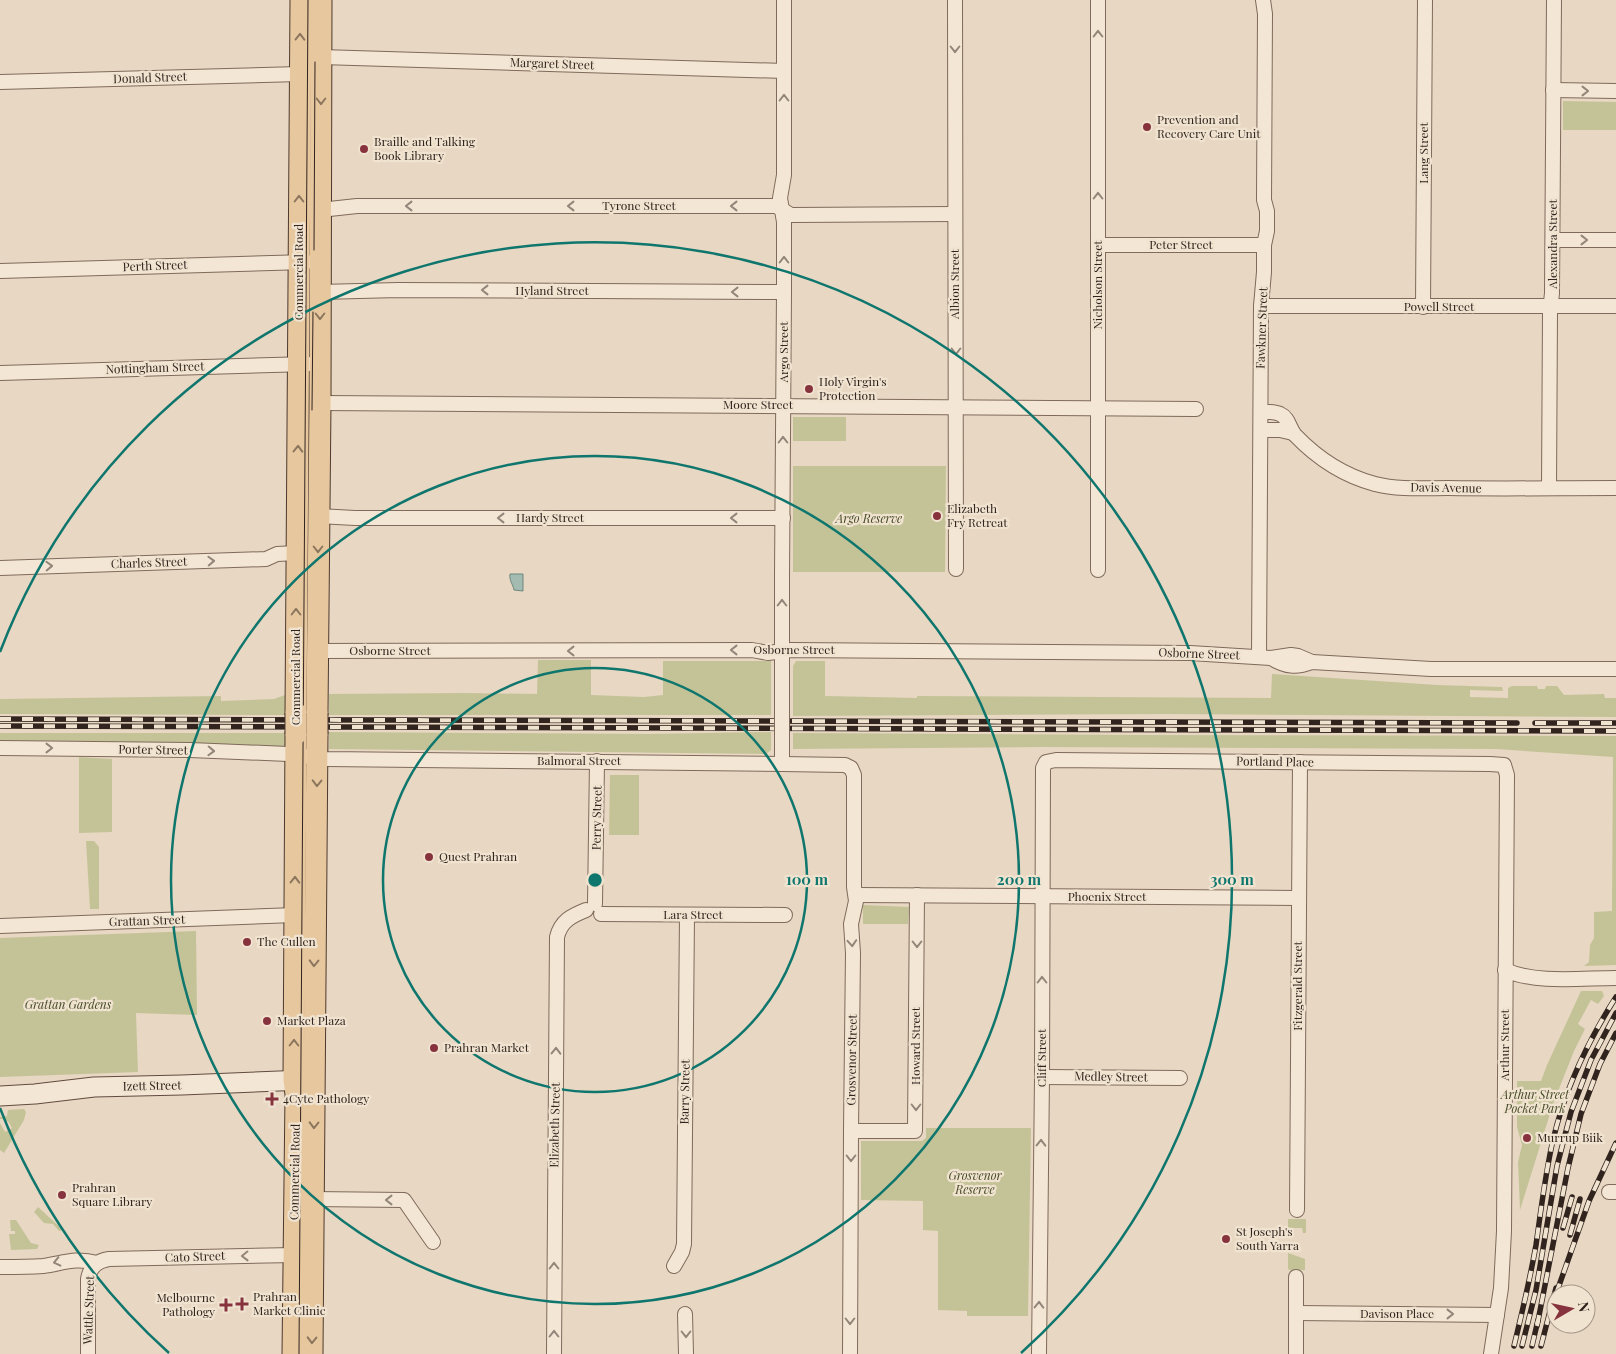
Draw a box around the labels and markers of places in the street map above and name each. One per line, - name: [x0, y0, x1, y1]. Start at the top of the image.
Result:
- place label: Prevention and Recovery Care Unit: [1157, 111, 1261, 141]
- marker: Prevention and Recovery Care Unit: [1141, 121, 1153, 133]
- place label: Braille and Talking Book Library: [374, 133, 476, 163]
- marker: Braille and Talking Book Library: [358, 143, 370, 155]
- place label: Holy Virgin's Protection: [819, 373, 887, 403]
- marker: Holy Virgin's Protection: [803, 383, 815, 395]
- place label: Elizabeth Fry Retreat: [947, 500, 1008, 530]
- marker: Elizabeth Fry Retreat: [931, 510, 943, 522]
- place label: Quest Prahran: [439, 848, 517, 864]
- marker: Quest Prahran: [423, 851, 435, 863]
- centre of rings: [586, 871, 604, 889]
- place label: The Cullen: [257, 933, 316, 949]
- marker: The Cullen: [241, 936, 253, 948]
- place label: Market Plaza: [277, 1012, 346, 1028]
- marker: Market Plaza: [261, 1015, 273, 1027]
- place label: Prahran Market: [444, 1039, 530, 1055]
- marker: Prahran Market: [428, 1042, 440, 1054]
- place label: 4Cyte Pathology: [283, 1090, 369, 1106]
- marker: 4Cyte Pathology: [265, 1092, 279, 1106]
- place label: Murrup Biik: [1537, 1129, 1603, 1145]
- marker: Murrup Biik: [1521, 1132, 1533, 1144]
- place label: Prahran Square Library: [72, 1179, 152, 1209]
- marker: Prahran Square Library: [56, 1189, 68, 1201]
- place label: St Joseph's South Yarra: [1236, 1223, 1299, 1253]
- marker: St Joseph's South Yarra: [1220, 1233, 1232, 1245]
- place label: Prahran Market Clinic: [253, 1288, 326, 1318]
- place label: Melbourne Pathology: [156, 1289, 215, 1319]
- marker: Prahran Market Clinic: [235, 1297, 249, 1311]
- marker: Melbourne Pathology: [219, 1298, 233, 1312]

